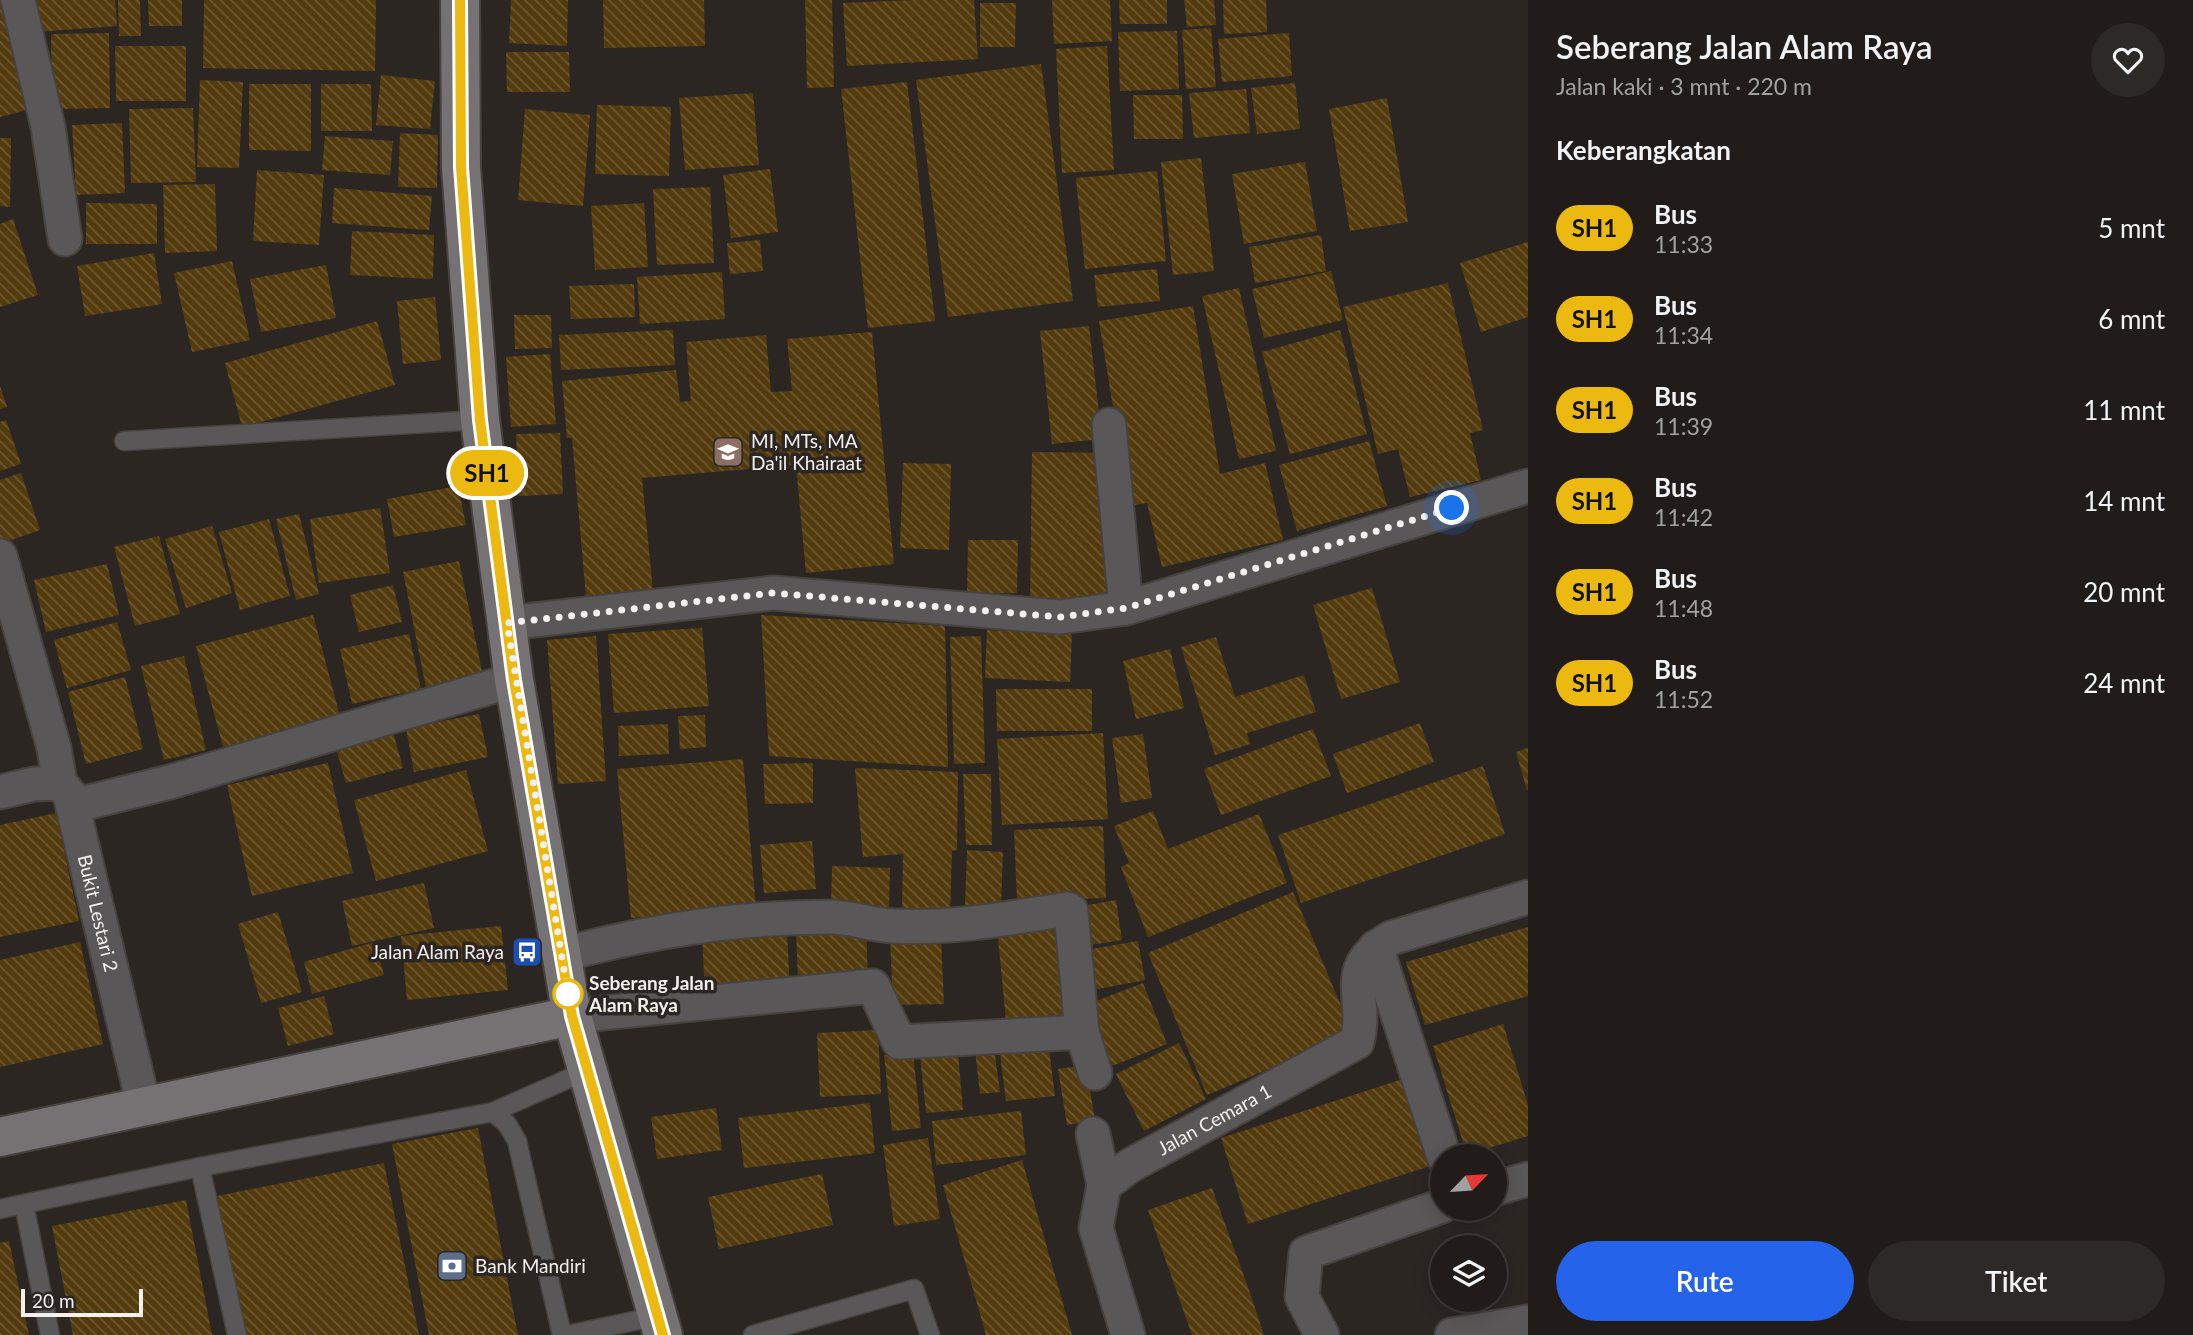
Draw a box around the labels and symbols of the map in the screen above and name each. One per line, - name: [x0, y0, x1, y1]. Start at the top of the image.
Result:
- place label: MI, MTs, MA Da'il Khairaat: [751, 429, 862, 474]
- school or university icon: MI, MTs, MA Da'il Khairaat: [711, 435, 745, 469]
- line badge: SH1: [447, 450, 527, 496]
- your location: [1434, 490, 1469, 525]
- street label: Bukit Lestari 2: [74, 852, 124, 974]
- bus stop icon: Jalan Alam Raya: [510, 935, 544, 969]
- place label: Jalan Alam Raya: [371, 940, 504, 963]
- place label: Seberang Jalan Alam Raya: [588, 971, 714, 1016]
- marker: Seberang Jalan Alam Raya: [553, 979, 583, 1009]
- street label: Jalan Cemara 1: [1153, 1079, 1275, 1159]
- north arrow: [1430, 1144, 1507, 1222]
- bank icon: Bank Mandiri: [435, 1249, 469, 1283]
- place label: Bank Mandiri: [475, 1254, 586, 1277]
- scale bar: [21, 1286, 144, 1318]

